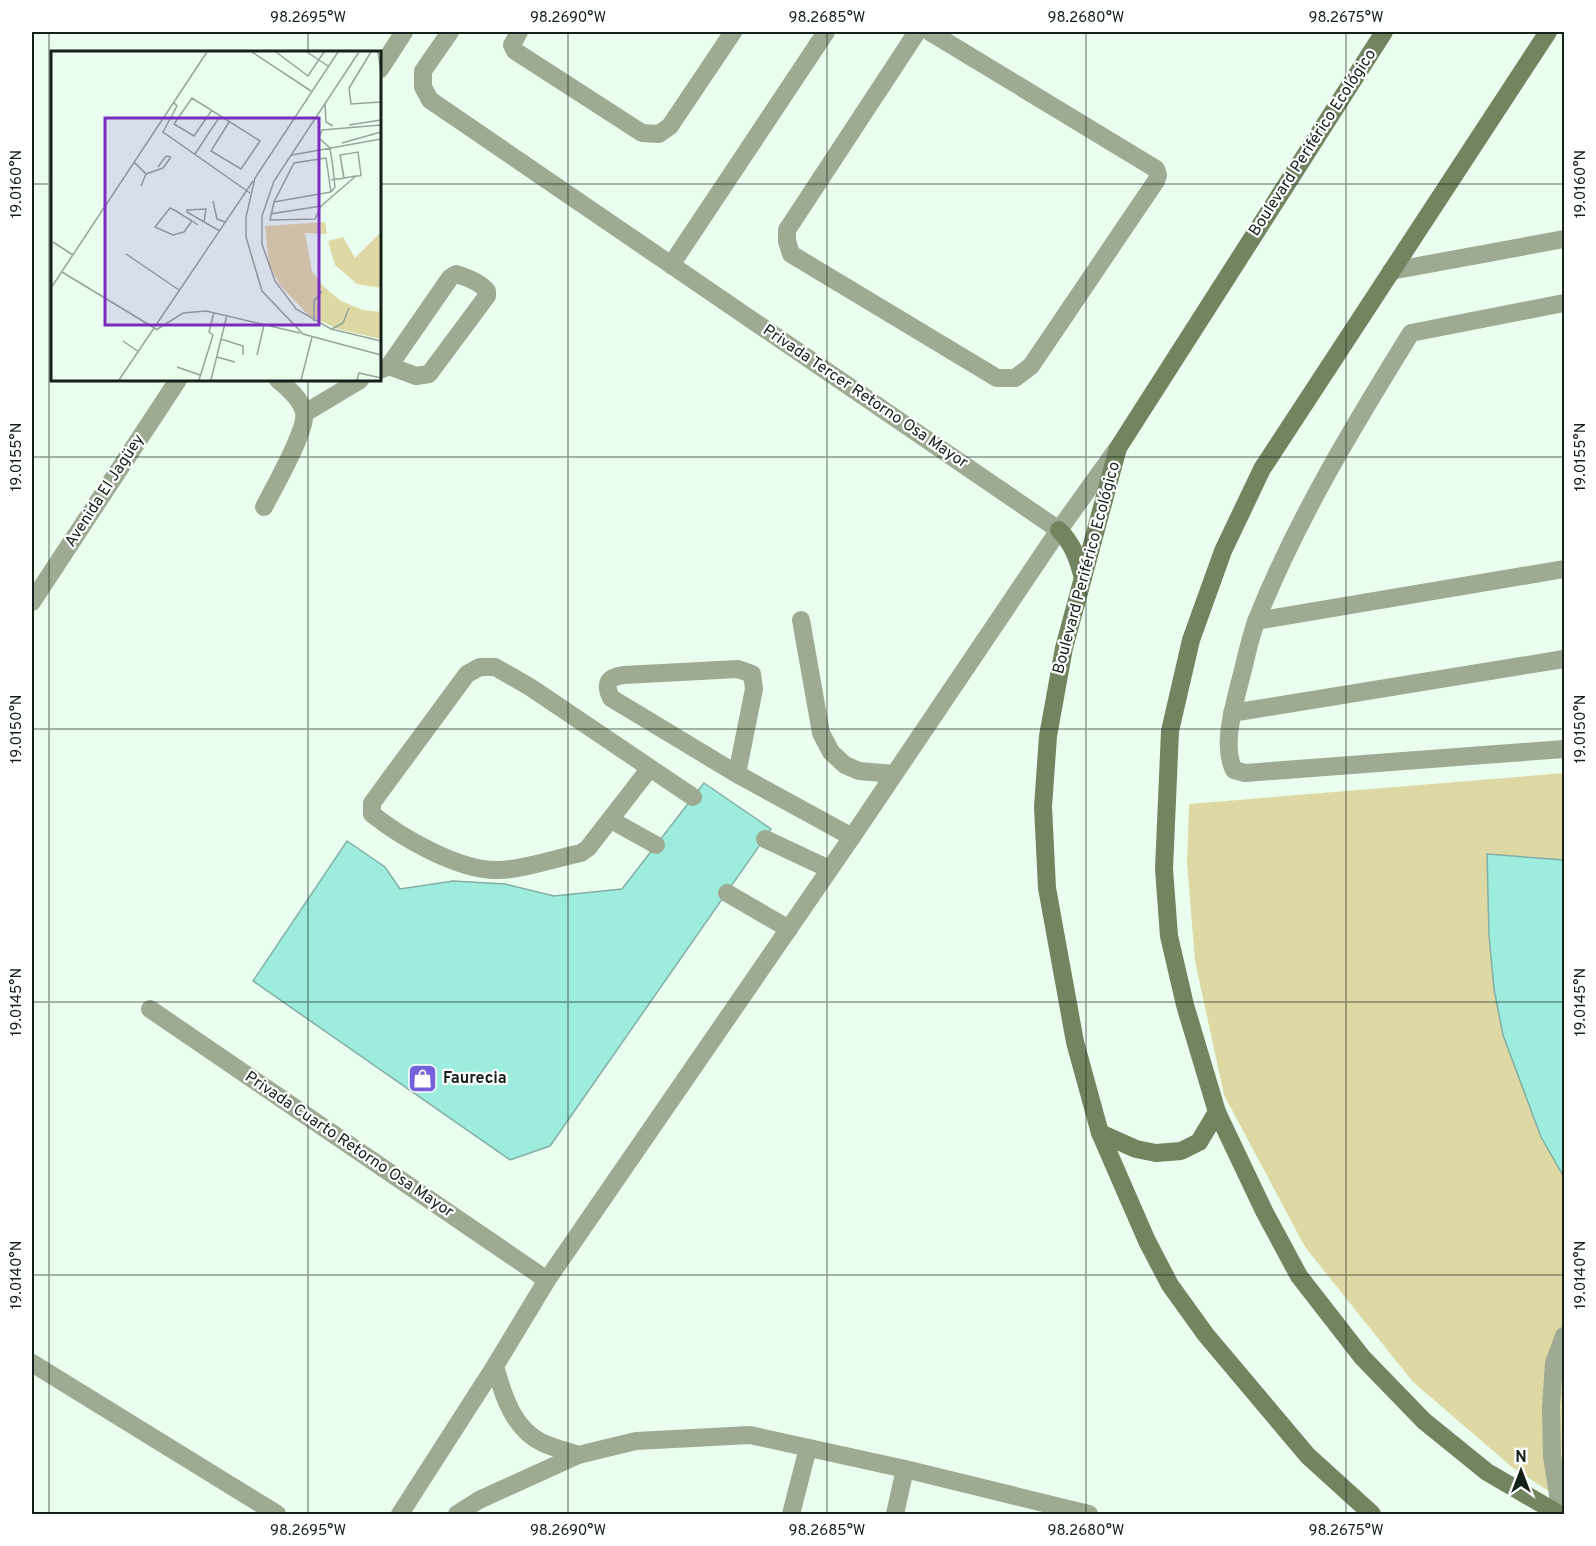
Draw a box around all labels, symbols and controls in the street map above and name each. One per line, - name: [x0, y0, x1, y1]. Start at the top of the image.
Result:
- text: 98.2695°W: [270, 9, 346, 28]
- text: 98.2690°W: [530, 9, 606, 28]
- text: 98.2685°W: [789, 9, 865, 28]
- text: 98.2680°W: [1048, 9, 1124, 28]
- text: 98.2675°W: [1308, 9, 1384, 28]
- street label: Boulevard Periférico Ecológico: [1245, 46, 1381, 240]
- inset map: [51, 51, 381, 381]
- text: 19.0160°N: [8, 150, 27, 218]
- text: 19.0160°N: [1572, 150, 1591, 218]
- street label: Privada Tercer Retorno Osa Mayor: [759, 321, 971, 473]
- text: 19.0155°N: [8, 423, 27, 491]
- text: 19.0155°N: [1572, 423, 1591, 491]
- street label: Avenida El Jagüey: [61, 431, 149, 551]
- street label: Boulevard Periférico Ecológico: [1049, 460, 1125, 676]
- text: 19.0150°N: [8, 695, 27, 763]
- text: 19.0150°N: [1572, 695, 1591, 763]
- text: 19.0145°N: [8, 968, 27, 1036]
- text: 19.0145°N: [1572, 968, 1591, 1036]
- shop icon: Faurecia: [406, 1063, 438, 1095]
- street label: Privada Cuarto Retorno Osa Mayor: [241, 1067, 457, 1223]
- place label: Faurecia: [443, 1069, 507, 1089]
- text: 19.0140°N: [8, 1241, 27, 1309]
- text: 19.0140°N: [1572, 1241, 1591, 1309]
- north arrow: [1491, 1441, 1551, 1501]
- text: N: [1515, 1448, 1527, 1468]
- text: 98.2695°W: [270, 1522, 346, 1541]
- text: 98.2690°W: [530, 1522, 606, 1541]
- text: 98.2685°W: [789, 1522, 865, 1541]
- text: 98.2680°W: [1048, 1522, 1124, 1541]
- text: 98.2675°W: [1308, 1522, 1384, 1541]

